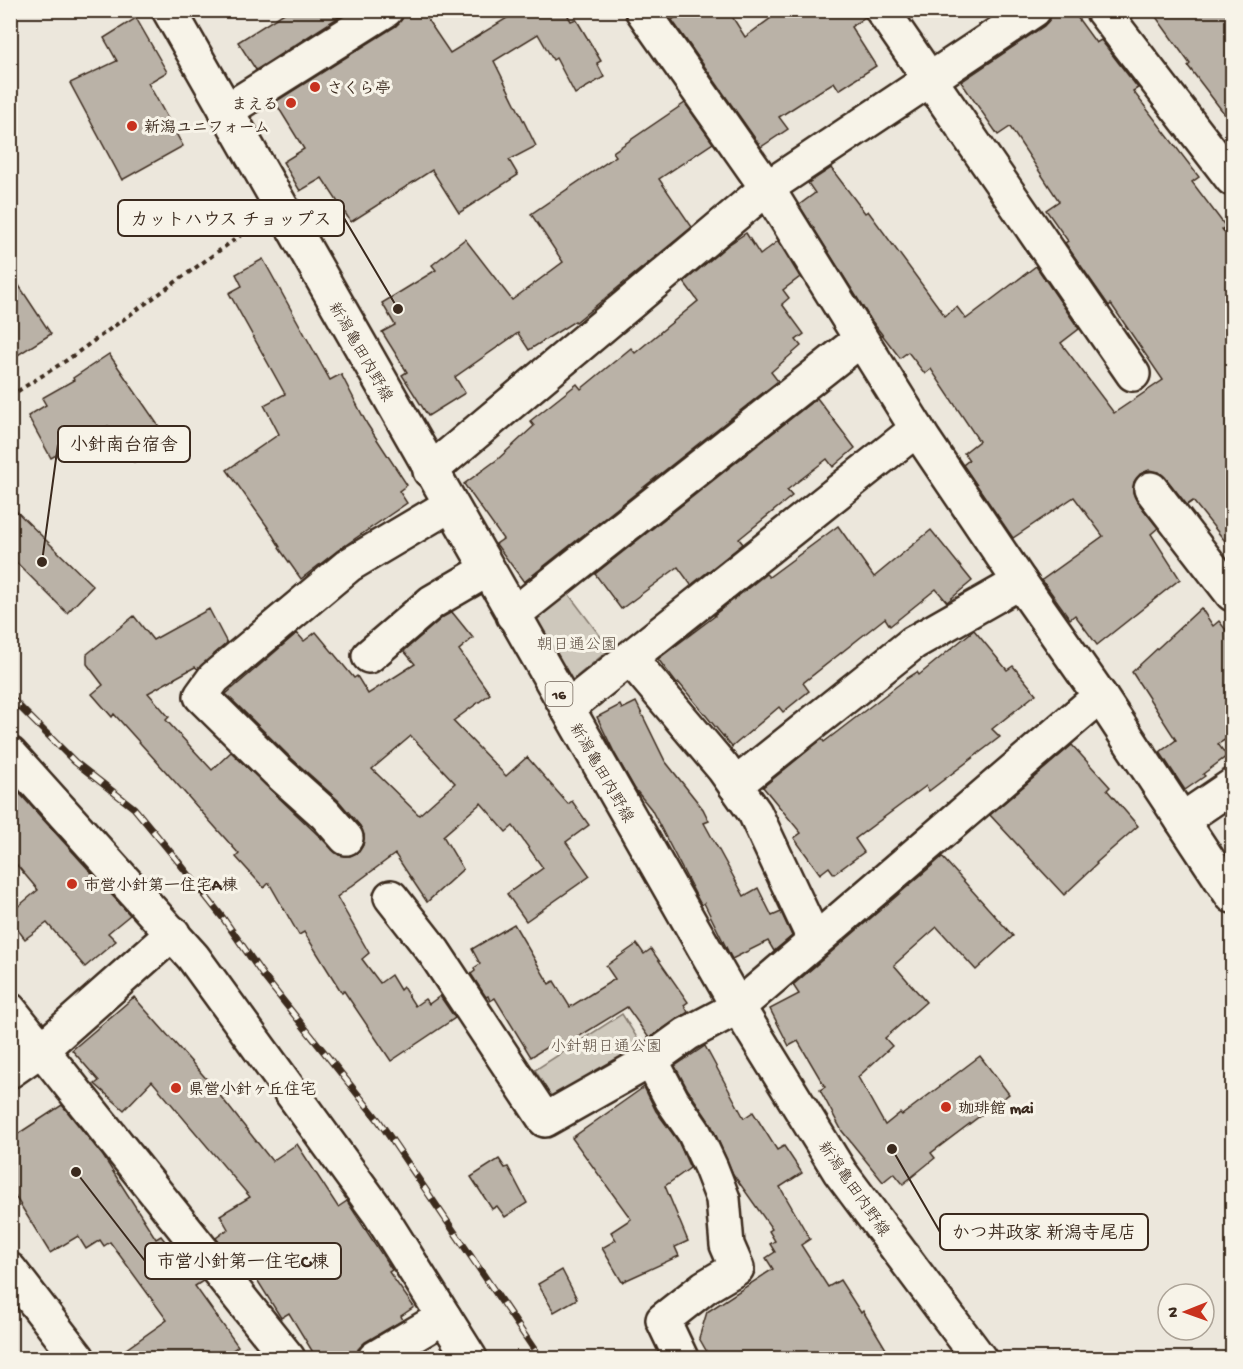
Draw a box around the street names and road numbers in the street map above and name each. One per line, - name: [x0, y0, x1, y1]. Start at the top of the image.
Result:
- street label: 新潟亀田内野線: [323, 298, 397, 406]
- road number: 16: [546, 682, 572, 706]
- street label: 新潟亀田内野線: [564, 719, 638, 827]
- street label: 新潟亀田内野線: [812, 1138, 894, 1241]

